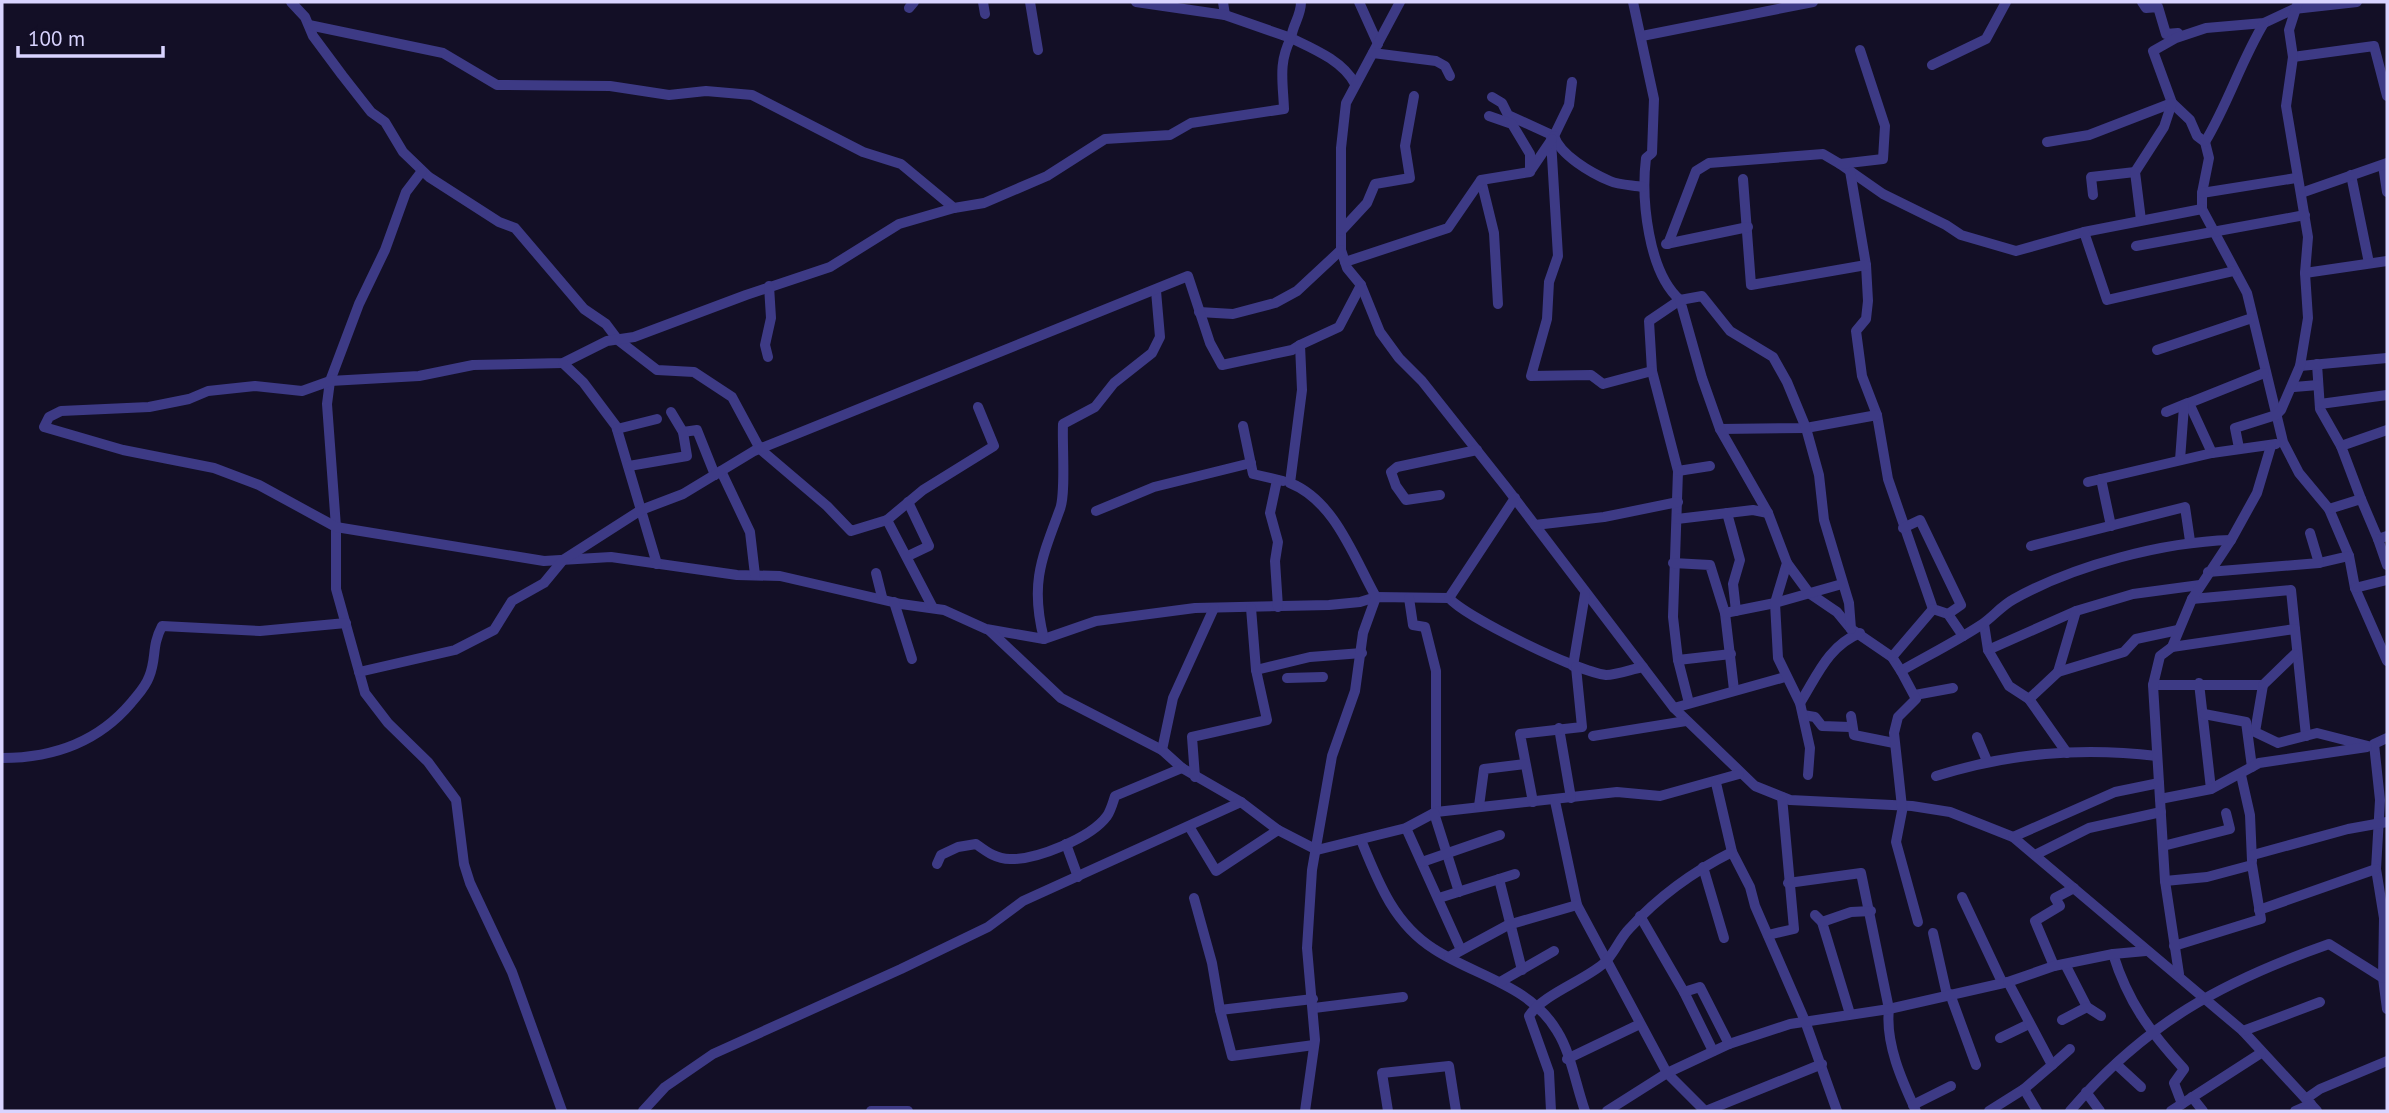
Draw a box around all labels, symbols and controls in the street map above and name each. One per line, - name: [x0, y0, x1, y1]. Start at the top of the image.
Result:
- scale bar: [18, 14, 163, 58]
- text: 100 m: [28, 25, 85, 52]

